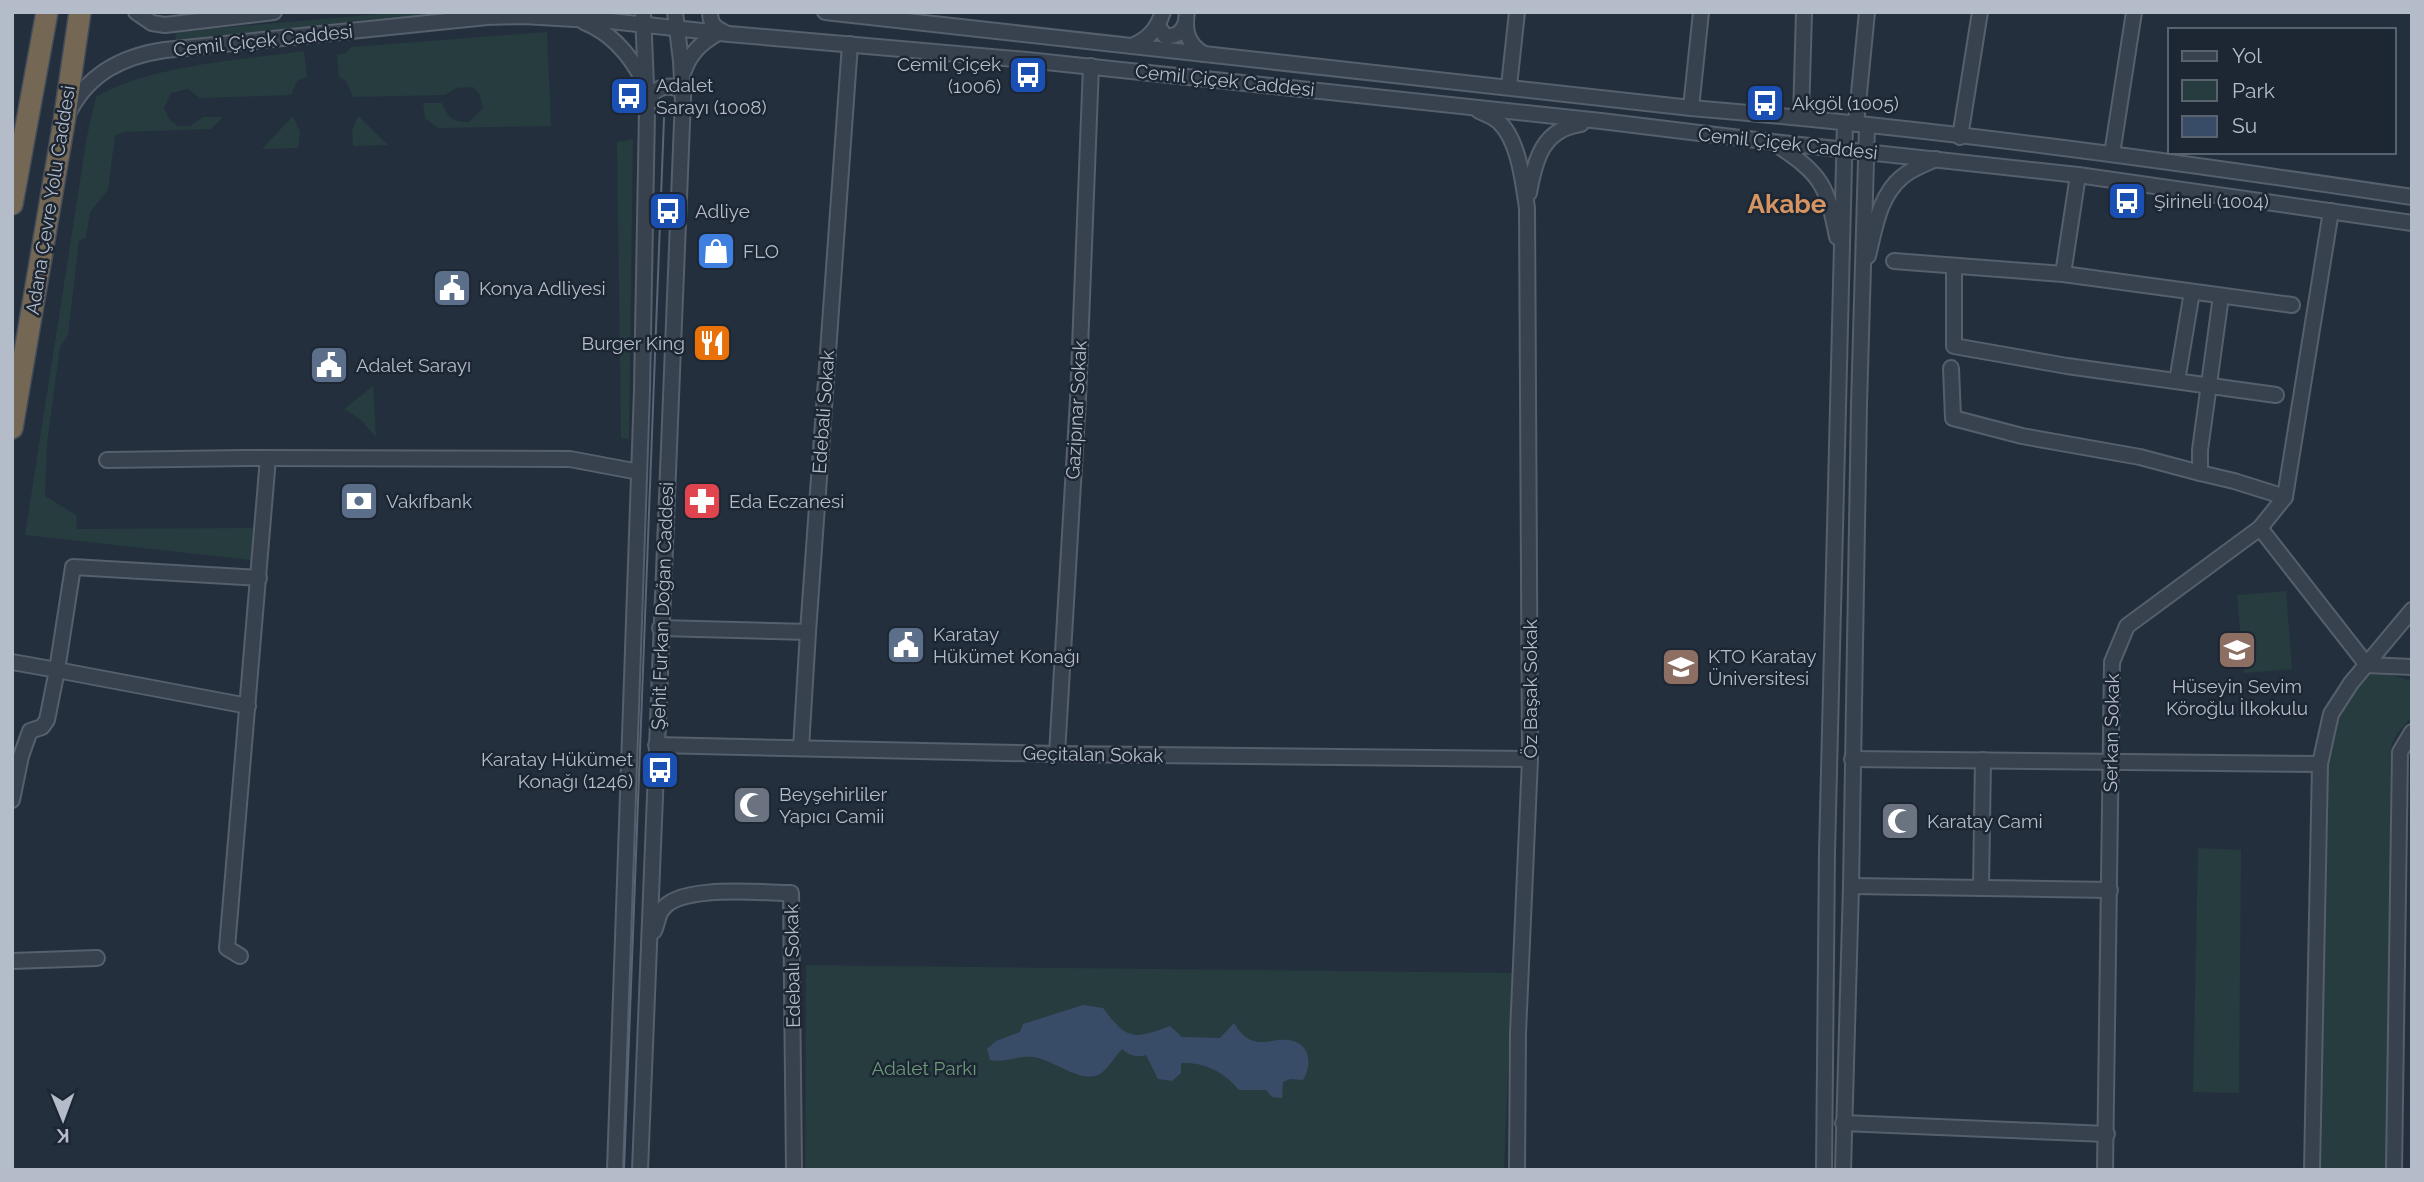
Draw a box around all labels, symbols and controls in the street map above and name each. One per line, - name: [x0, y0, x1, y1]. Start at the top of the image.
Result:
- street label: Cemil Çiçek Caddesi: [172, 20, 354, 60]
- legend: [2168, 28, 2396, 154]
- text: Yol: [2232, 43, 2262, 68]
- place label: Cemil Çiçek (1006): [897, 53, 1001, 97]
- bus stop icon: Cemil Çiçek (1006): [1007, 54, 1049, 96]
- street label: Cemil Çiçek Caddesi: [1134, 60, 1316, 100]
- place label: Adalet Sarayı (1008): [656, 74, 767, 118]
- bus stop icon: Adalet Sarayı (1008): [608, 75, 650, 117]
- text: Park: [2232, 78, 2275, 103]
- bus stop icon: Akgöl (1005): [1744, 82, 1786, 124]
- street label: Adana Çevre Yolu Caddesi: [21, 84, 79, 316]
- place label: Akgöl (1005): [1792, 92, 1899, 114]
- text: Su: [2232, 113, 2257, 138]
- street label: Cemil Çiçek Caddesi: [1697, 123, 1879, 163]
- bus stop icon: Şirineli (1004): [2106, 180, 2148, 222]
- district label: Akabe: [1748, 189, 1827, 219]
- bus stop icon: Adliye: [647, 190, 689, 232]
- place label: Şirineli (1004): [2154, 190, 2269, 212]
- place label: Adliye: [695, 200, 750, 222]
- shop icon: FLO: [695, 230, 737, 272]
- place label: FLO: [743, 240, 779, 262]
- public building icon: Konya Adliyesi: [431, 267, 473, 309]
- place label: Konya Adliyesi: [479, 277, 606, 299]
- restaurant icon: Burger King: [691, 322, 733, 364]
- place label: Burger King: [582, 332, 685, 354]
- street label: Gazipınar Sokak: [1061, 340, 1091, 480]
- public building icon: Adalet Sarayı: [308, 344, 350, 386]
- street label: Edebali Sokak: [808, 349, 838, 475]
- place label: Adalet Sarayı: [356, 354, 471, 376]
- bank icon: Vakıfbank: [338, 480, 380, 522]
- pharmacy icon: Eda Eczanesi: [681, 480, 723, 522]
- street label: Şehit Furkan Doğan Caddesi: [647, 482, 677, 730]
- place label: Vakıfbank: [386, 490, 472, 512]
- place label: Eda Eczanesi: [729, 490, 844, 512]
- street label: Öz Başak Sokak: [1519, 619, 1541, 759]
- place label: Karatay Hükümet Konağı: [933, 623, 1080, 667]
- public building icon: Karatay Hükümet Konağı: [885, 624, 927, 666]
- school or university icon: Hüseyin Sevim Köroğlu İlkokulu: [2216, 629, 2258, 671]
- place label: KTO Karatay Üniversitesi: [1708, 645, 1817, 689]
- school or university icon: KTO Karatay Üniversitesi: [1660, 646, 1702, 688]
- street label: Serkan Sokak: [2099, 673, 2123, 793]
- place label: Hüseyin Sevim Köroğlu İlkokulu: [2166, 675, 2308, 719]
- street label: Geçitalan Sokak: [1022, 742, 1164, 766]
- place label: Karatay Hükümet Konağı (1246): [481, 748, 634, 792]
- bus stop icon: Karatay Hükümet Konağı (1246): [639, 749, 681, 791]
- place label: Beyşehirliler Yapıcı Camii: [779, 783, 887, 827]
- mosque icon: Beyşehirliler Yapıcı Camii: [731, 784, 773, 826]
- mosque icon: Karatay Cami: [1879, 800, 1921, 842]
- place label: Karatay Cami: [1927, 810, 2043, 832]
- street label: Edebalı Sokak: [780, 904, 804, 1028]
- park label: Adalet Parkı: [871, 1057, 977, 1079]
- north arrow: [28, 1084, 98, 1154]
- text: K: [56, 1125, 70, 1147]

